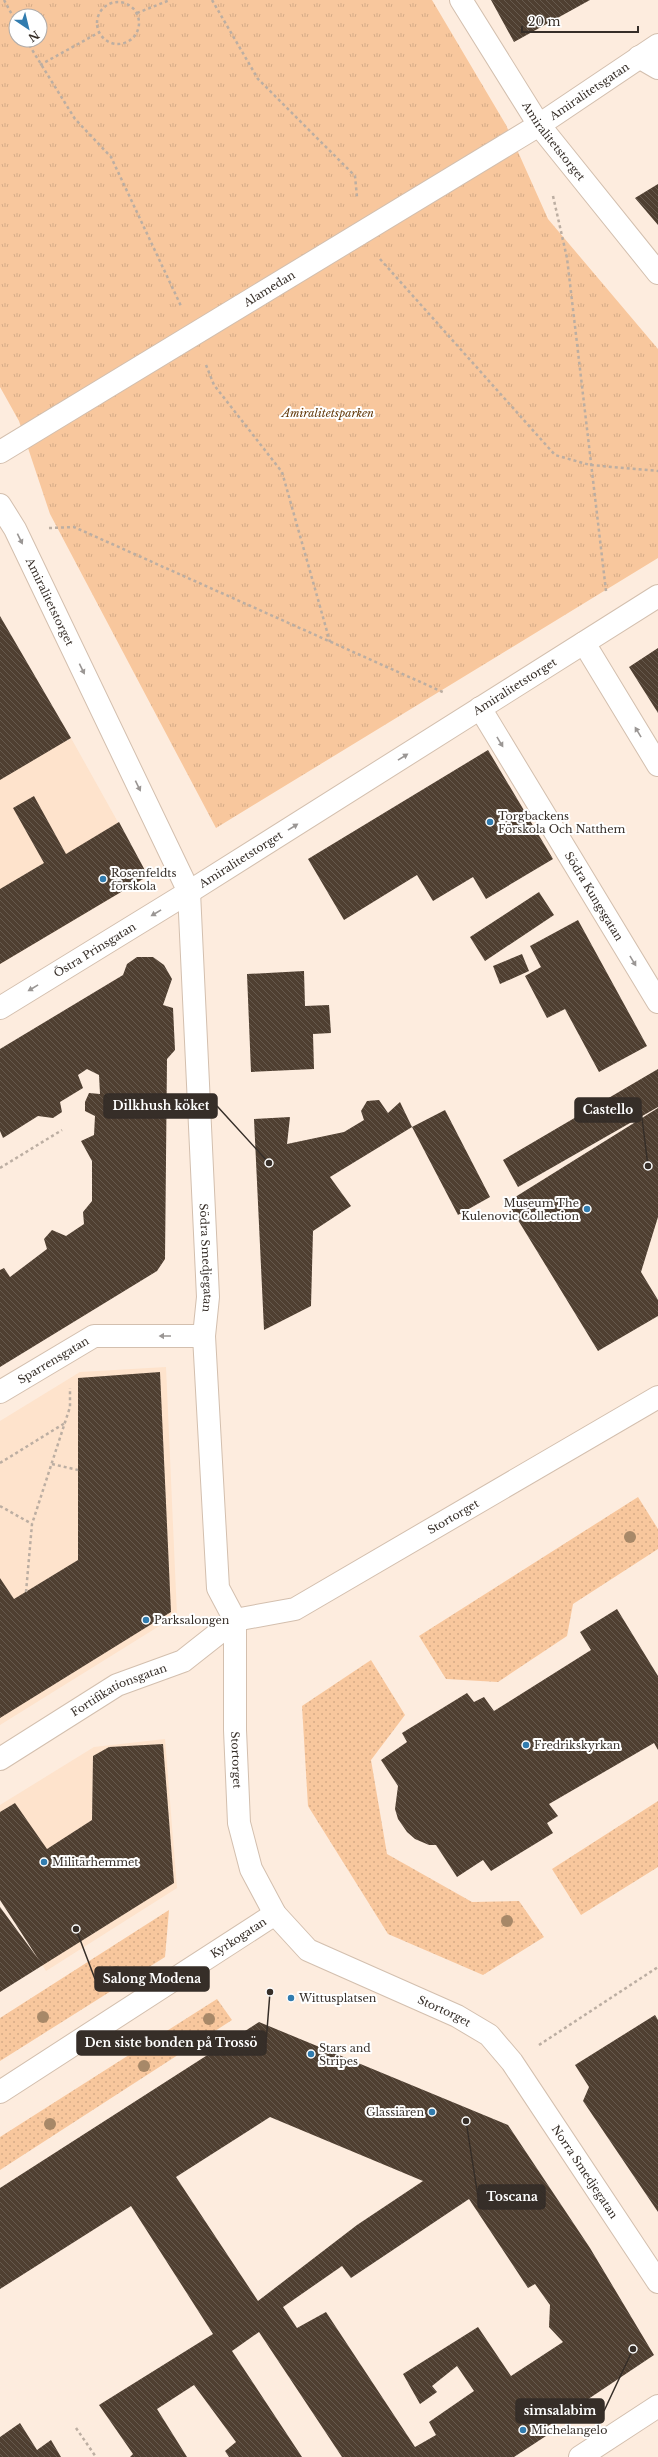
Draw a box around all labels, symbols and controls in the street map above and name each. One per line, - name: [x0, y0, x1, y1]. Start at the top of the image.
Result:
- north arrow: [8, 8, 48, 48]
- scale bar: [522, 8, 638, 34]
- text: 20 m: [528, 14, 560, 29]
- text: N: [25, 27, 42, 45]
- street label: Amiralitetsgatan: [546, 59, 632, 124]
- street label: Amiralitetstorget: [519, 98, 589, 184]
- street label: Alamedan: [240, 268, 298, 310]
- park label: Amiralitetsparken: [280, 406, 374, 420]
- one-way arrow: [16, 533, 23, 545]
- street label: Amiralitetstorget: [22, 555, 77, 649]
- street label: Amiralitetstorget: [470, 654, 560, 718]
- one-way arrow: [79, 663, 85, 674]
- one-way arrow: [634, 726, 641, 738]
- one-way arrow: [497, 736, 504, 748]
- one-way arrow: [398, 753, 408, 761]
- one-way arrow: [135, 780, 141, 792]
- place label: Torgbackens Förskola Och Natthem: [498, 809, 625, 836]
- marker: Torgbackens Förskola Och Natthem: [485, 817, 495, 827]
- one-way arrow: [287, 823, 299, 830]
- street label: Amiralitetstorget: [196, 827, 286, 891]
- street label: Södra Kungsgatan: [562, 849, 626, 944]
- place label: Rosenfeldts förskola: [111, 866, 177, 893]
- marker: Rosenfeldts förskola: [98, 874, 108, 884]
- one-way arrow: [150, 909, 162, 916]
- street label: Östra Prinsgatan: [51, 919, 139, 980]
- one-way arrow: [629, 956, 637, 966]
- one-way arrow: [27, 984, 39, 991]
- callout: Dilkhush köket: [104, 1094, 217, 1118]
- text: Dilkhush köket: [113, 1098, 210, 1113]
- callout: Castello: [575, 1098, 641, 1122]
- text: Castello: [583, 1102, 633, 1117]
- place label: Museum The Kulenovic Collection: [461, 1196, 579, 1223]
- street label: Södra Smedjegatan: [197, 1203, 215, 1313]
- marker: Museum The Kulenovic Collection: [582, 1204, 592, 1214]
- street label: Sparrensgatan: [15, 1333, 92, 1387]
- one-way arrow: [158, 1333, 171, 1339]
- street label: Stortorget: [425, 1496, 482, 1537]
- place label: Parksalongen: [154, 1613, 230, 1627]
- marker: Parksalongen: [141, 1615, 151, 1625]
- street label: Fortifikationsgatan: [68, 1660, 169, 1719]
- street label: Stortorget: [228, 1731, 245, 1790]
- place label: Fredrikskyrkan: [534, 1738, 621, 1752]
- marker: Fredrikskyrkan: [521, 1740, 531, 1750]
- place label: Militärhemmet: [52, 1855, 139, 1869]
- marker: Militärhemmet: [39, 1857, 49, 1867]
- street label: Kyrkogatan: [208, 1914, 269, 1961]
- callout: Salong Modena: [95, 1967, 209, 1991]
- text: Salong Modena: [103, 1971, 201, 1986]
- place label: Wittusplatsen: [298, 1991, 377, 2005]
- marker: Wittusplatsen: [286, 1993, 296, 2003]
- street label: Stortorget: [416, 1993, 474, 2030]
- callout: Den siste bonden på Trossö: [77, 2031, 266, 2055]
- text: Den siste bonden på Trossö: [85, 2035, 258, 2050]
- place label: Stars and Stripes: [319, 2041, 371, 2068]
- marker: Stars and Stripes: [306, 2049, 316, 2059]
- place label: Glassiären: [366, 2105, 424, 2119]
- marker: Glassiären: [427, 2107, 437, 2117]
- street label: Norra Smedjegatan: [549, 2122, 621, 2222]
- callout: Toscana: [478, 2185, 545, 2209]
- text: Toscana: [486, 2189, 538, 2204]
- callout: simsalabim: [516, 2399, 604, 2423]
- text: simsalabim: [524, 2403, 597, 2418]
- place label: Michelangelo: [531, 2423, 607, 2437]
- marker: Michelangelo: [518, 2425, 528, 2435]

